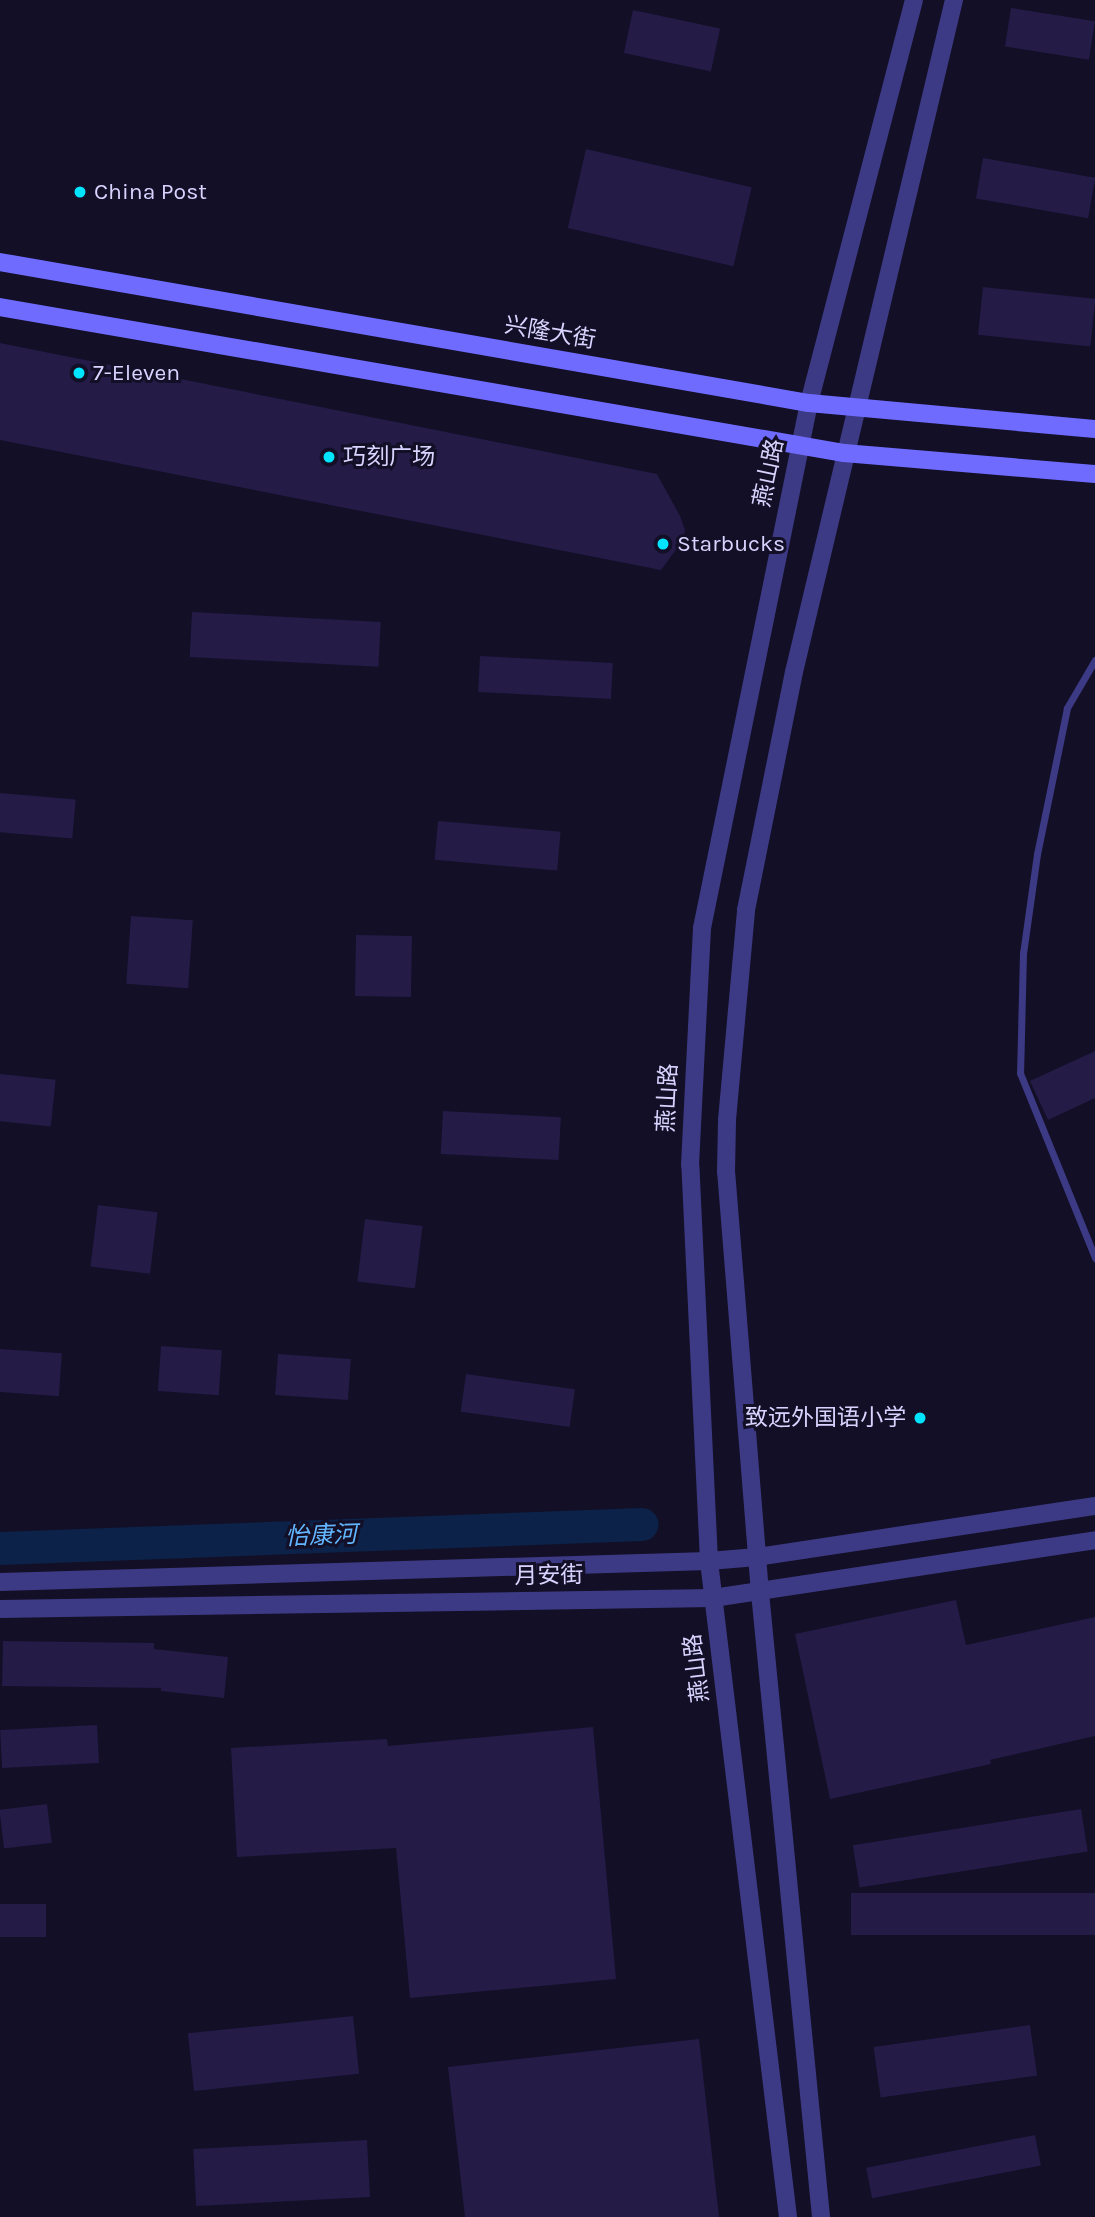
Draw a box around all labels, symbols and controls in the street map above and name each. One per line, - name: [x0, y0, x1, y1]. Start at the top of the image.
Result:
- place label: China Post: [94, 178, 207, 206]
- marker: China Post: [72, 184, 88, 200]
- street label: 兴隆大街: [502, 311, 598, 355]
- place label: 7-Eleven: [93, 359, 180, 387]
- marker: 7-Eleven: [71, 365, 87, 381]
- street label: 燕山路: [748, 436, 790, 510]
- place label: 巧刻广场: [343, 443, 435, 471]
- marker: 巧刻广场: [321, 449, 337, 465]
- place label: Starbucks: [677, 530, 785, 558]
- marker: Starbucks: [655, 536, 671, 552]
- street label: 燕山路: [652, 1063, 684, 1133]
- place label: 致远外国语小学: [745, 1404, 906, 1432]
- marker: 致远外国语小学: [912, 1410, 928, 1426]
- water label: 怡康河: [285, 1520, 357, 1552]
- street label: 月安街: [514, 1562, 584, 1590]
- street label: 燕山路: [679, 1632, 715, 1704]

